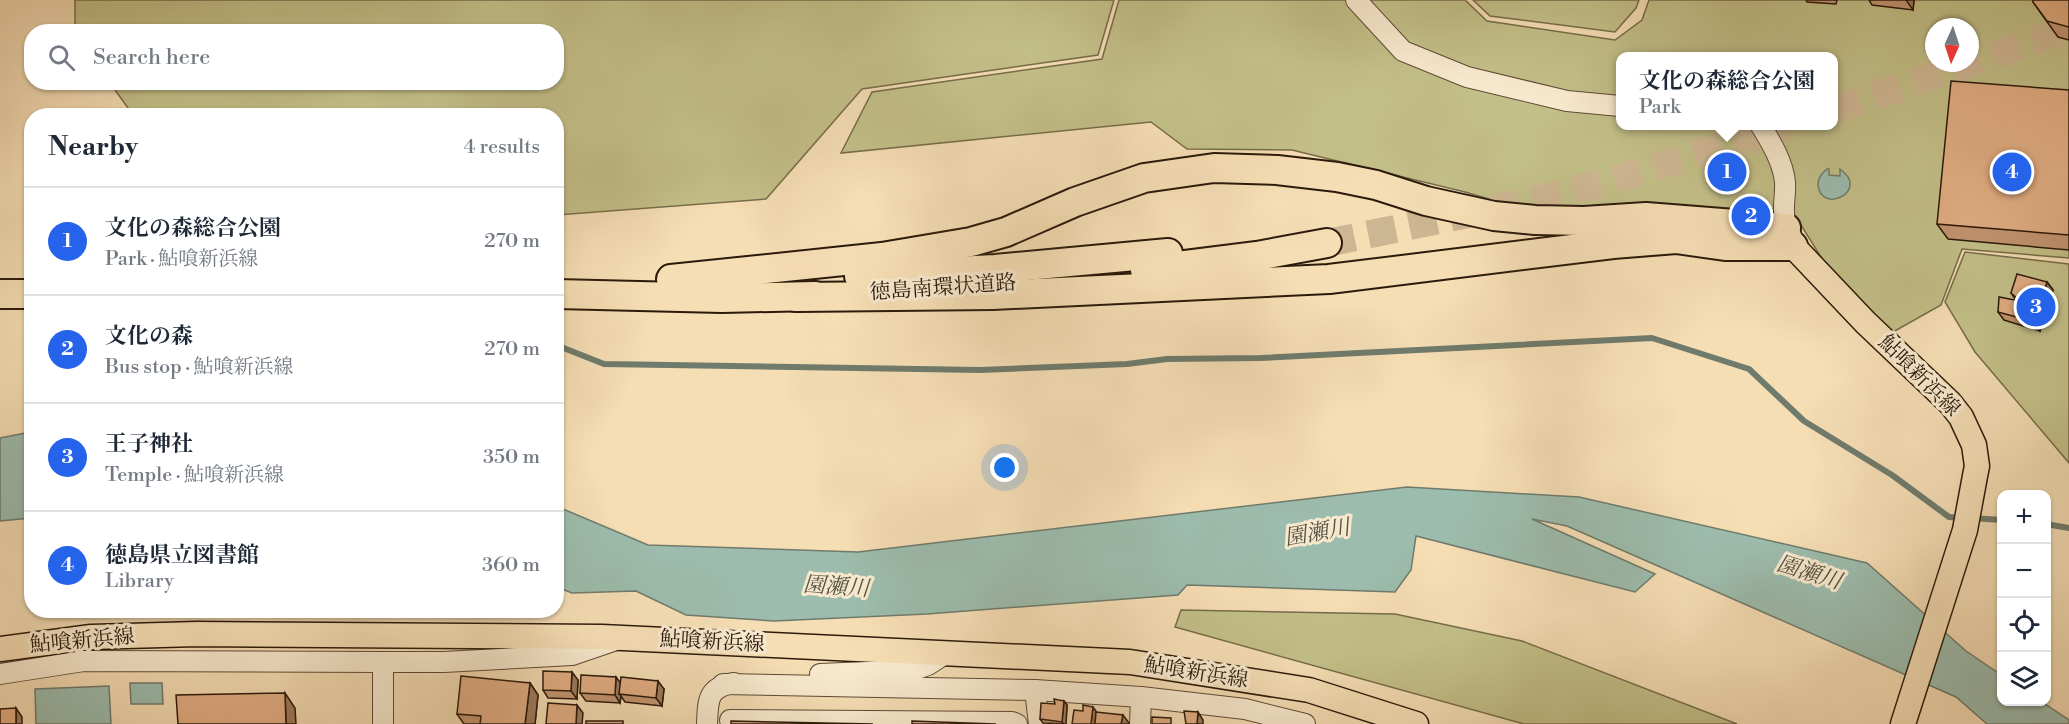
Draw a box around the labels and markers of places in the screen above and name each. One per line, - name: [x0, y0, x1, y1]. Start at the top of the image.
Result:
- pin: 1: [1708, 150, 1746, 195]
- pin: 4: [1992, 150, 2032, 195]
- pin: 2: [1732, 194, 1770, 238]
- pin: 3: [2016, 284, 2056, 330]

